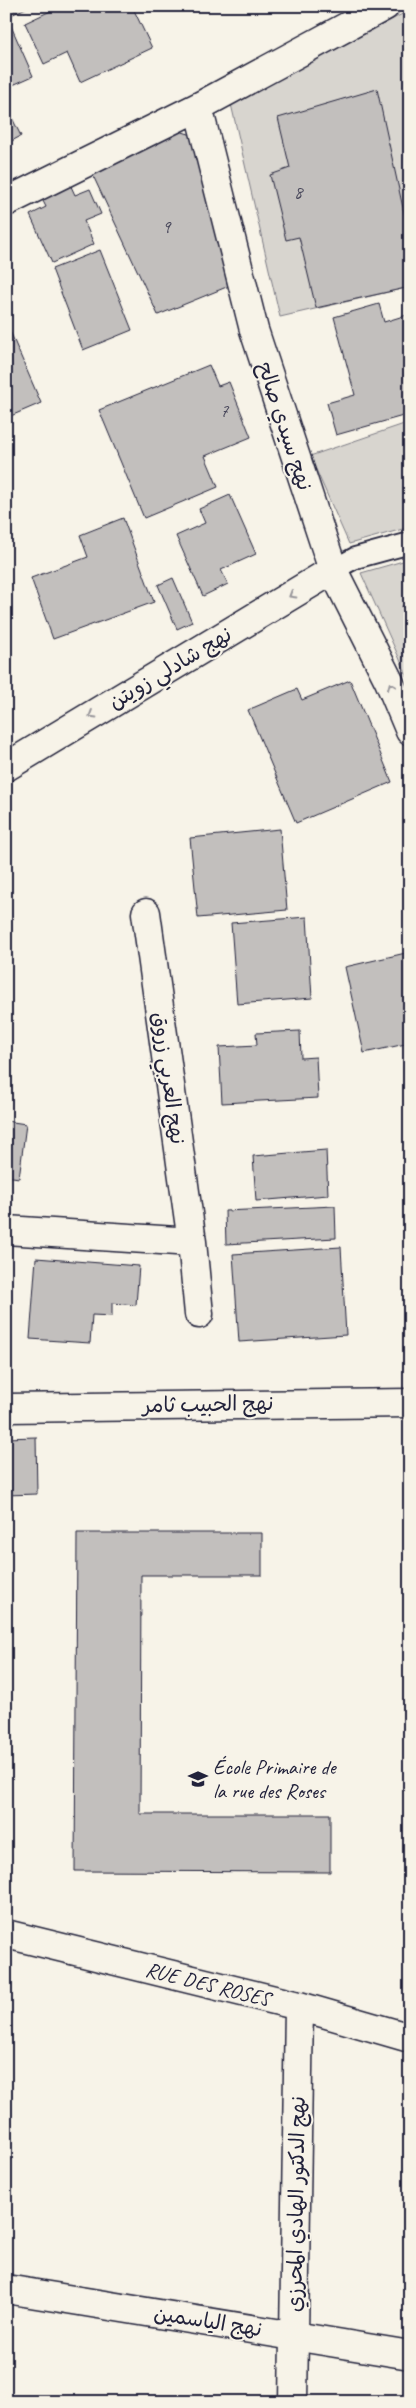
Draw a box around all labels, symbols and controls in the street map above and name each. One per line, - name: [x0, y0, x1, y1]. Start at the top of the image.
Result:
- house number: 8: [294, 180, 305, 204]
- house number: 9: [162, 215, 172, 239]
- street label: نهج سيدي صالح: [250, 358, 318, 494]
- house number: 7: [220, 399, 230, 423]
- one-way arrow: [288, 589, 297, 599]
- street label: نهج شادلي زويتن: [104, 621, 239, 720]
- one-way arrow: [387, 682, 398, 691]
- one-way arrow: [89, 709, 98, 719]
- street label: نهج العربي زروق: [141, 1010, 191, 1147]
- street label: نهج الحبيب ثامر: [140, 1390, 274, 1419]
- place label: École Primaire de la rue des Roses: [213, 1754, 338, 1804]
- school or university icon: École Primaire de la rue des Roses: [187, 1768, 209, 1790]
- street label: RUE DES ROSES: [143, 1956, 276, 2013]
- street label: نهج الدكتور الهادي المحرزي: [281, 2096, 313, 2312]
- street label: نهج الياسمين: [152, 2300, 264, 2343]

